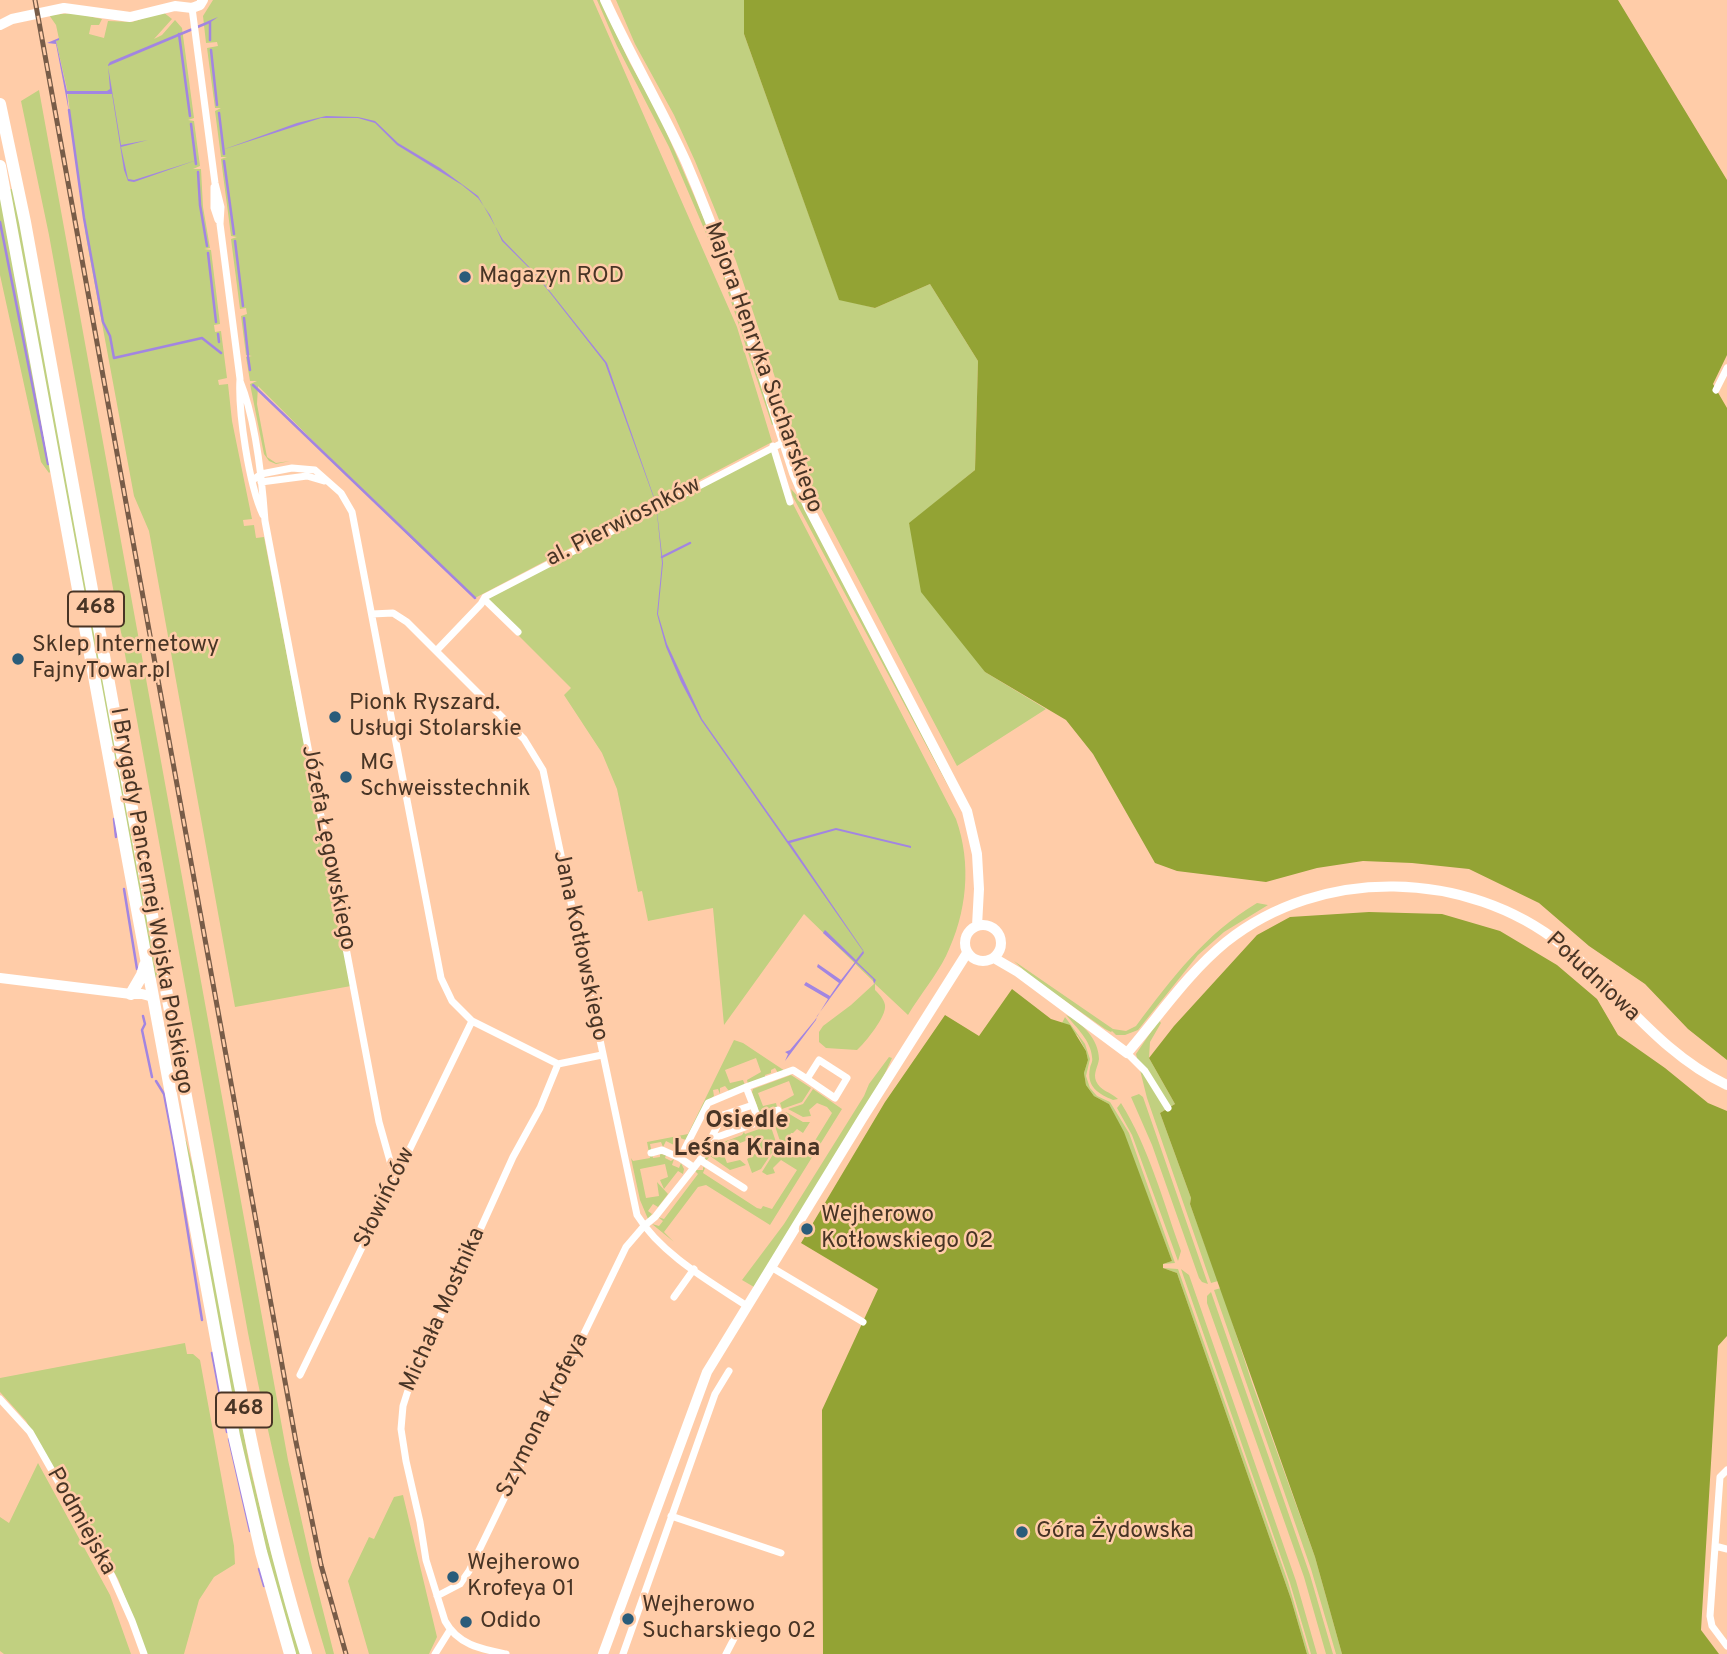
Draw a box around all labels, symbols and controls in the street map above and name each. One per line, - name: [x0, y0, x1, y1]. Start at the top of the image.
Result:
- street label: Majora Henryka Sucharskiego: [697, 219, 827, 517]
- place label: Magazyn ROD: [479, 263, 624, 291]
- marker: Magazyn ROD: [457, 269, 473, 285]
- street label: al. Pierwiosnków: [542, 472, 706, 574]
- road number: 468: [68, 592, 124, 626]
- place label: Sklep Internetowy FajnyTowar.pl: [32, 632, 219, 686]
- marker: Sklep Internetowy FajnyTowar.pl: [10, 651, 26, 667]
- place label: Pionk Ryszard. Usługi Stolarskie: [349, 690, 522, 744]
- street label: I Brygady Pancernej Wojska Polskiego: [102, 705, 198, 1097]
- marker: Pionk Ryszard. Usługi Stolarskie: [327, 709, 343, 725]
- street label: Józefa Łęgowskiego: [294, 743, 360, 953]
- place label: MG Schweisstechnik: [360, 750, 530, 804]
- marker: MG Schweisstechnik: [338, 769, 354, 785]
- street label: Jana Kotłowskiego: [545, 848, 613, 1044]
- street label: Południowa: [1539, 927, 1645, 1029]
- district label: Osiedle Leśna Kraina: [674, 1108, 820, 1164]
- street label: Słowińców: [350, 1143, 422, 1253]
- place label: Wejherowo Kotłowskiego 02: [821, 1202, 993, 1256]
- marker: Wejherowo Kotłowskiego 02: [799, 1221, 815, 1237]
- street label: Michała Mostnika: [395, 1224, 493, 1396]
- street label: Szymona Krofeya: [492, 1329, 596, 1503]
- road number: 468: [216, 1392, 272, 1428]
- street label: Podmiejska: [39, 1463, 121, 1581]
- place label: Góra Żydowska: [1036, 1518, 1194, 1546]
- marker: Góra Żydowska: [1014, 1524, 1030, 1540]
- place label: Wejherowo Krofeya 01: [467, 1550, 580, 1604]
- marker: Wejherowo Krofeya 01: [445, 1569, 461, 1585]
- place label: Wejherowo Sucharskiego 02: [642, 1592, 816, 1646]
- place label: Odido: [480, 1608, 541, 1636]
- marker: Wejherowo Sucharskiego 02: [620, 1611, 636, 1627]
- marker: Odido: [458, 1614, 474, 1630]

